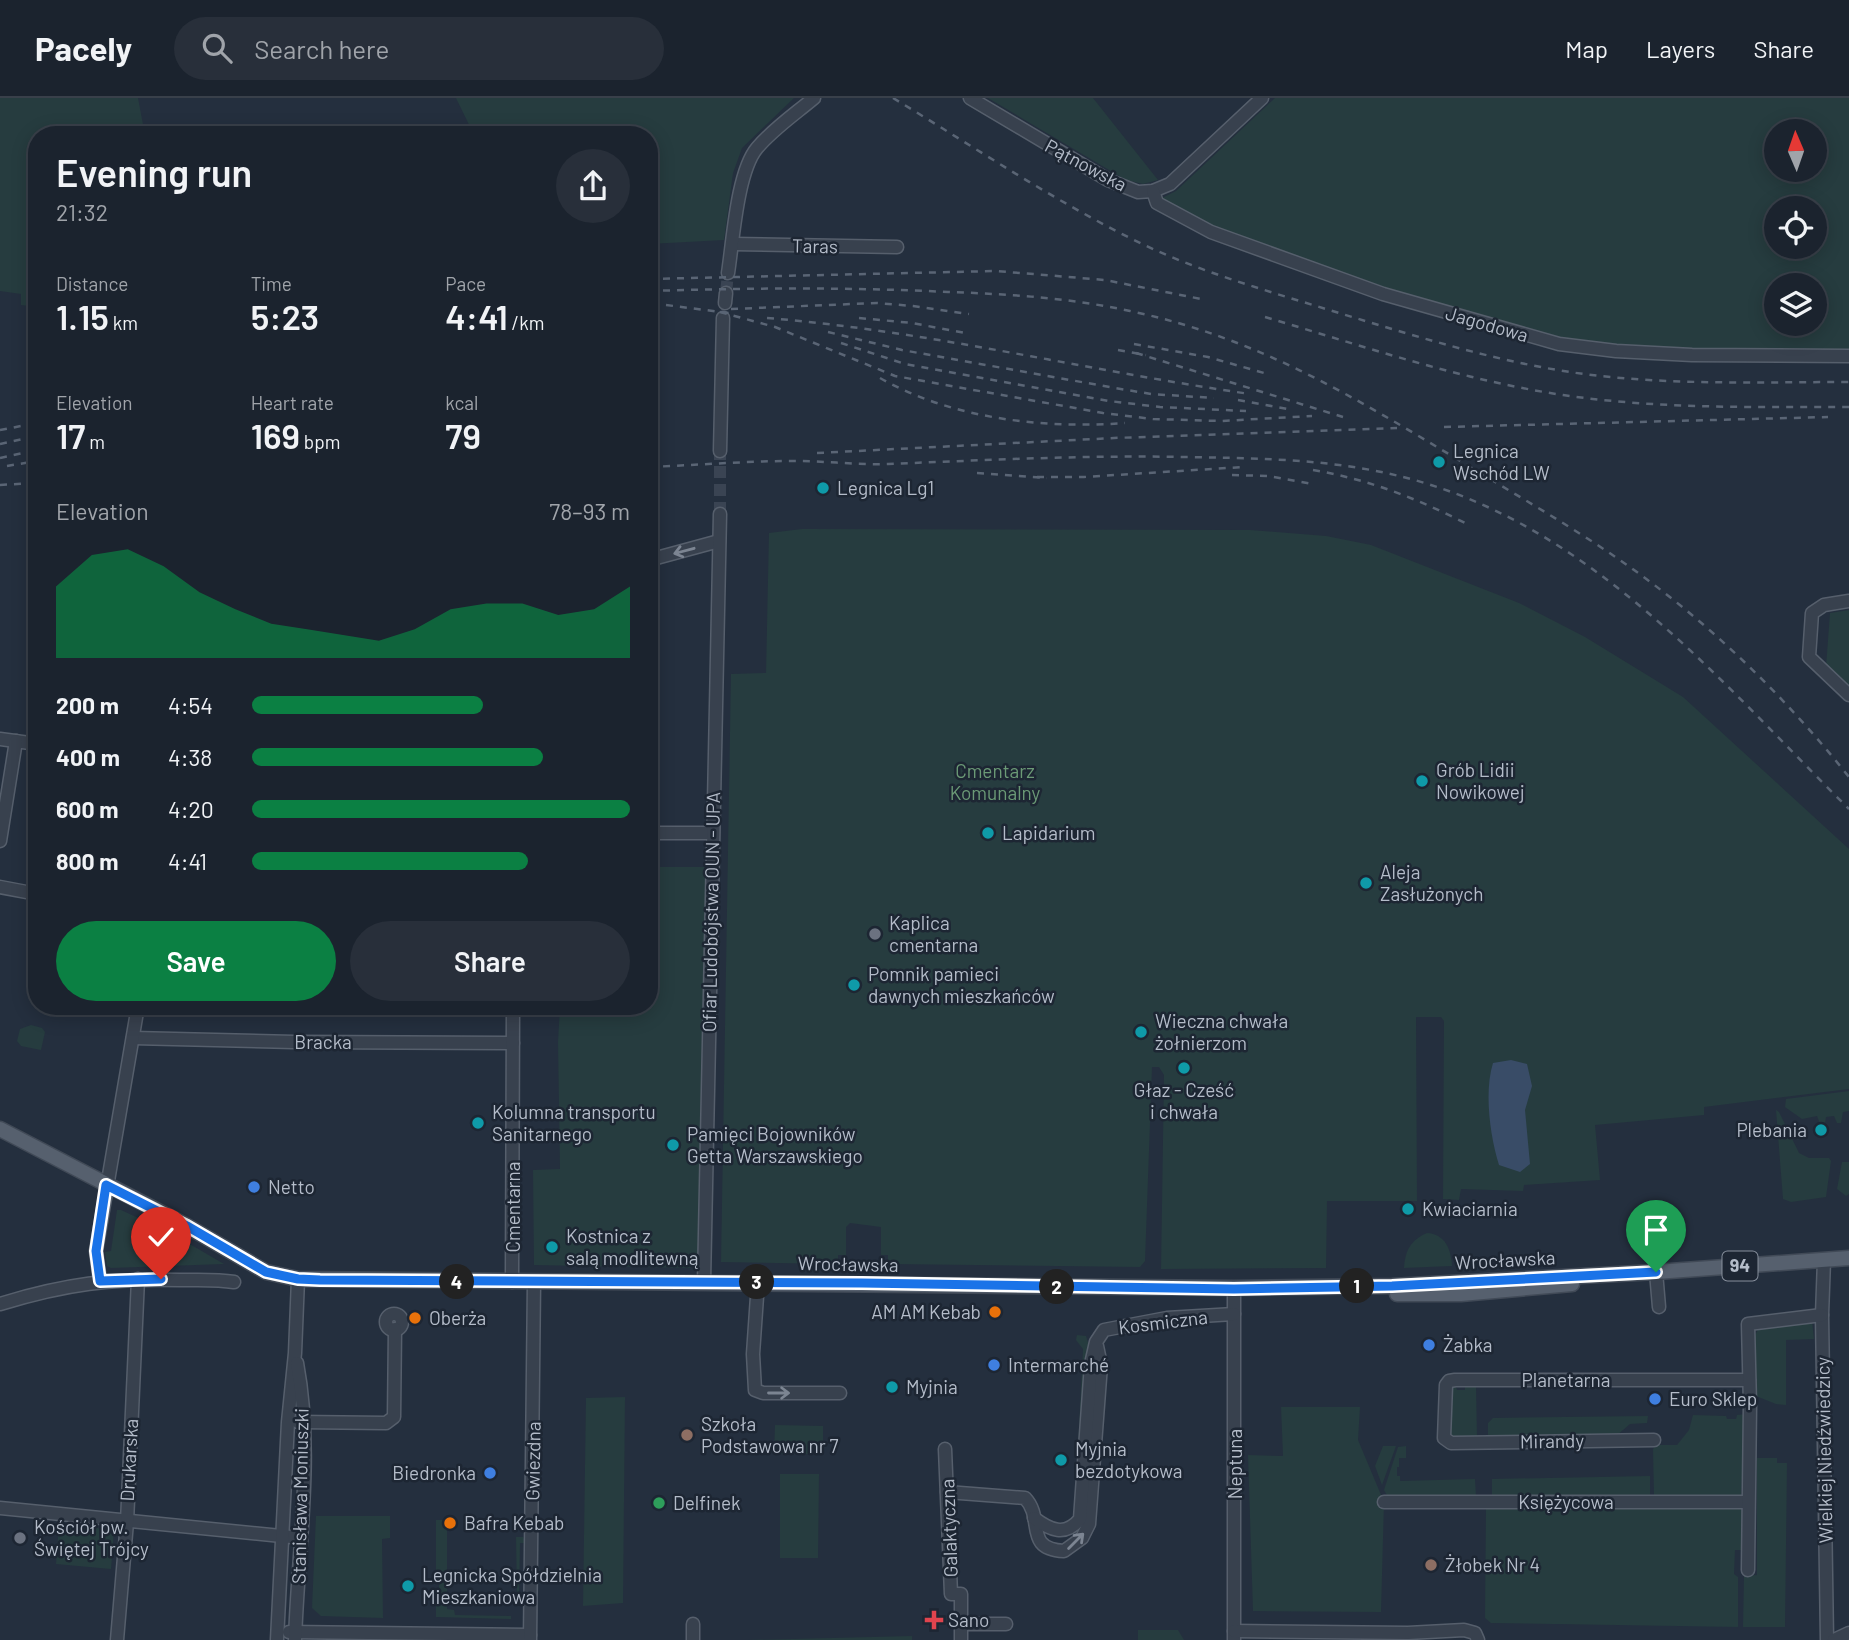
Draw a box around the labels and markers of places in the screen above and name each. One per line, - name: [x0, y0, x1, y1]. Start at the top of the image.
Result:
- place label: Legnica Wschód LW: [1453, 439, 1550, 484]
- marker: Legnica Wschód LW: [1431, 454, 1447, 470]
- place label: Legnica Lg1: [837, 476, 934, 499]
- marker: Legnica Lg1: [815, 480, 831, 496]
- place label: Grób Lidii Nowikowej: [1436, 758, 1525, 803]
- marker: Grób Lidii Nowikowej: [1414, 773, 1430, 789]
- place label: Lapidarium: [1002, 821, 1096, 844]
- marker: Lapidarium: [980, 825, 996, 841]
- place label: Aleja Zasłużonych: [1380, 860, 1483, 905]
- marker: Aleja Zasłużonych: [1358, 875, 1374, 891]
- place label: Kaplica cmentarna: [889, 911, 978, 956]
- marker: Kaplica cmentarna: [867, 926, 883, 942]
- place label: Pomnik pamieci dawnych mieszkańców: [868, 962, 1055, 1007]
- marker: Pomnik pamieci dawnych mieszkańców: [846, 977, 862, 993]
- place label: Wieczna chwała żołnierzom: [1155, 1009, 1288, 1054]
- marker: Wieczna chwała żołnierzom: [1133, 1024, 1149, 1040]
- marker: Głaz - Cześć i chwała: [1176, 1060, 1192, 1076]
- place label: Głaz - Cześć i chwała: [1134, 1078, 1234, 1123]
- place label: Kolumna transportu Sanitarnego: [492, 1100, 656, 1145]
- marker: Kolumna transportu Sanitarnego: [470, 1115, 486, 1131]
- place label: Plebania: [1736, 1118, 1807, 1141]
- place label: Pamięci Bojowników Getta Warszawskiego: [687, 1122, 863, 1167]
- marker: Plebania: [1813, 1122, 1829, 1138]
- marker: Pamięci Bojowników Getta Warszawskiego: [665, 1137, 681, 1153]
- place label: Netto: [268, 1175, 315, 1198]
- marker: Netto: [246, 1179, 262, 1195]
- place label: Kwiaciarnia: [1422, 1197, 1518, 1220]
- pin: [1626, 1200, 1686, 1272]
- marker: Kwiaciarnia: [1400, 1201, 1416, 1217]
- pin: [131, 1207, 191, 1279]
- place label: Kostnica z salą modlitewną: [566, 1224, 698, 1269]
- marker: Kostnica z salą modlitewną: [544, 1239, 560, 1255]
- pin: 4: [440, 1264, 475, 1300]
- pin: 3: [740, 1264, 774, 1300]
- pin: 1: [1340, 1268, 1374, 1304]
- pin: 2: [1040, 1270, 1074, 1304]
- place label: AM AM Kebab: [871, 1300, 981, 1323]
- marker: AM AM Kebab: [987, 1304, 1003, 1320]
- place label: Oberża: [429, 1306, 486, 1329]
- marker: Oberża: [407, 1310, 423, 1326]
- place label: Żabka: [1443, 1333, 1493, 1356]
- marker: Żabka: [1421, 1337, 1437, 1353]
- place label: Intermarché: [1008, 1353, 1109, 1376]
- marker: Intermarché: [986, 1357, 1002, 1373]
- place label: Myjnia: [906, 1375, 958, 1398]
- marker: Myjnia: [884, 1379, 900, 1395]
- place label: Euro Sklep: [1669, 1387, 1757, 1410]
- marker: Euro Sklep: [1647, 1391, 1663, 1407]
- place label: Szkoła Podstawowa nr 7: [701, 1412, 839, 1457]
- marker: Szkoła Podstawowa nr 7: [679, 1427, 695, 1443]
- place label: Myjnia bezdotykowa: [1075, 1437, 1182, 1482]
- marker: Myjnia bezdotykowa: [1053, 1452, 1069, 1468]
- place label: Biedronka: [392, 1461, 476, 1484]
- marker: Biedronka: [482, 1465, 498, 1481]
- place label: Delfinek: [673, 1491, 741, 1514]
- marker: Delfinek: [651, 1495, 667, 1511]
- place label: Bafra Kebab: [464, 1511, 565, 1534]
- place label: Kościół pw. Świętej Trójcy: [34, 1515, 149, 1560]
- marker: Bafra Kebab: [442, 1515, 458, 1531]
- marker: Kościół pw. Świętej Trójcy: [12, 1530, 28, 1546]
- place label: Żłobek Nr 4: [1445, 1553, 1540, 1576]
- marker: Żłobek Nr 4: [1423, 1557, 1439, 1573]
- place label: Legnicka Spółdzielnia Mieszkaniowa: [422, 1563, 602, 1608]
- marker: Legnicka Spółdzielnia Mieszkaniowa: [400, 1578, 416, 1594]
- place label: Sano: [948, 1608, 989, 1631]
- marker: Sano: [926, 1612, 942, 1628]

